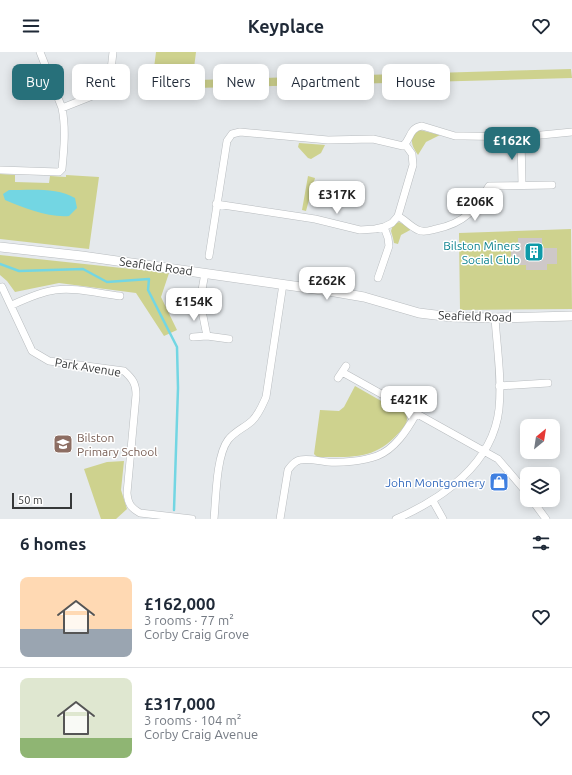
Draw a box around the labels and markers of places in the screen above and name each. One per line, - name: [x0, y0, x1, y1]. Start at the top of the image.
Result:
- pin: £162K: [484, 127, 540, 161]
- pin: £317K: [309, 181, 365, 215]
- pin: £206K: [447, 188, 503, 222]
- place label: Bilston Miners Social Club: [443, 239, 520, 266]
- building icon: Bilston Miners Social Club: [523, 241, 545, 263]
- pin: £262K: [299, 267, 355, 301]
- pin: £154K: [166, 288, 222, 322]
- pin: £421K: [381, 386, 437, 420]
- place label: Bilston Primary School: [77, 431, 157, 458]
- school or university icon: Bilston Primary School: [52, 433, 74, 455]
- shop icon: John Montgomery: [488, 471, 510, 493]
- place label: John Montgomery: [385, 476, 485, 489]

